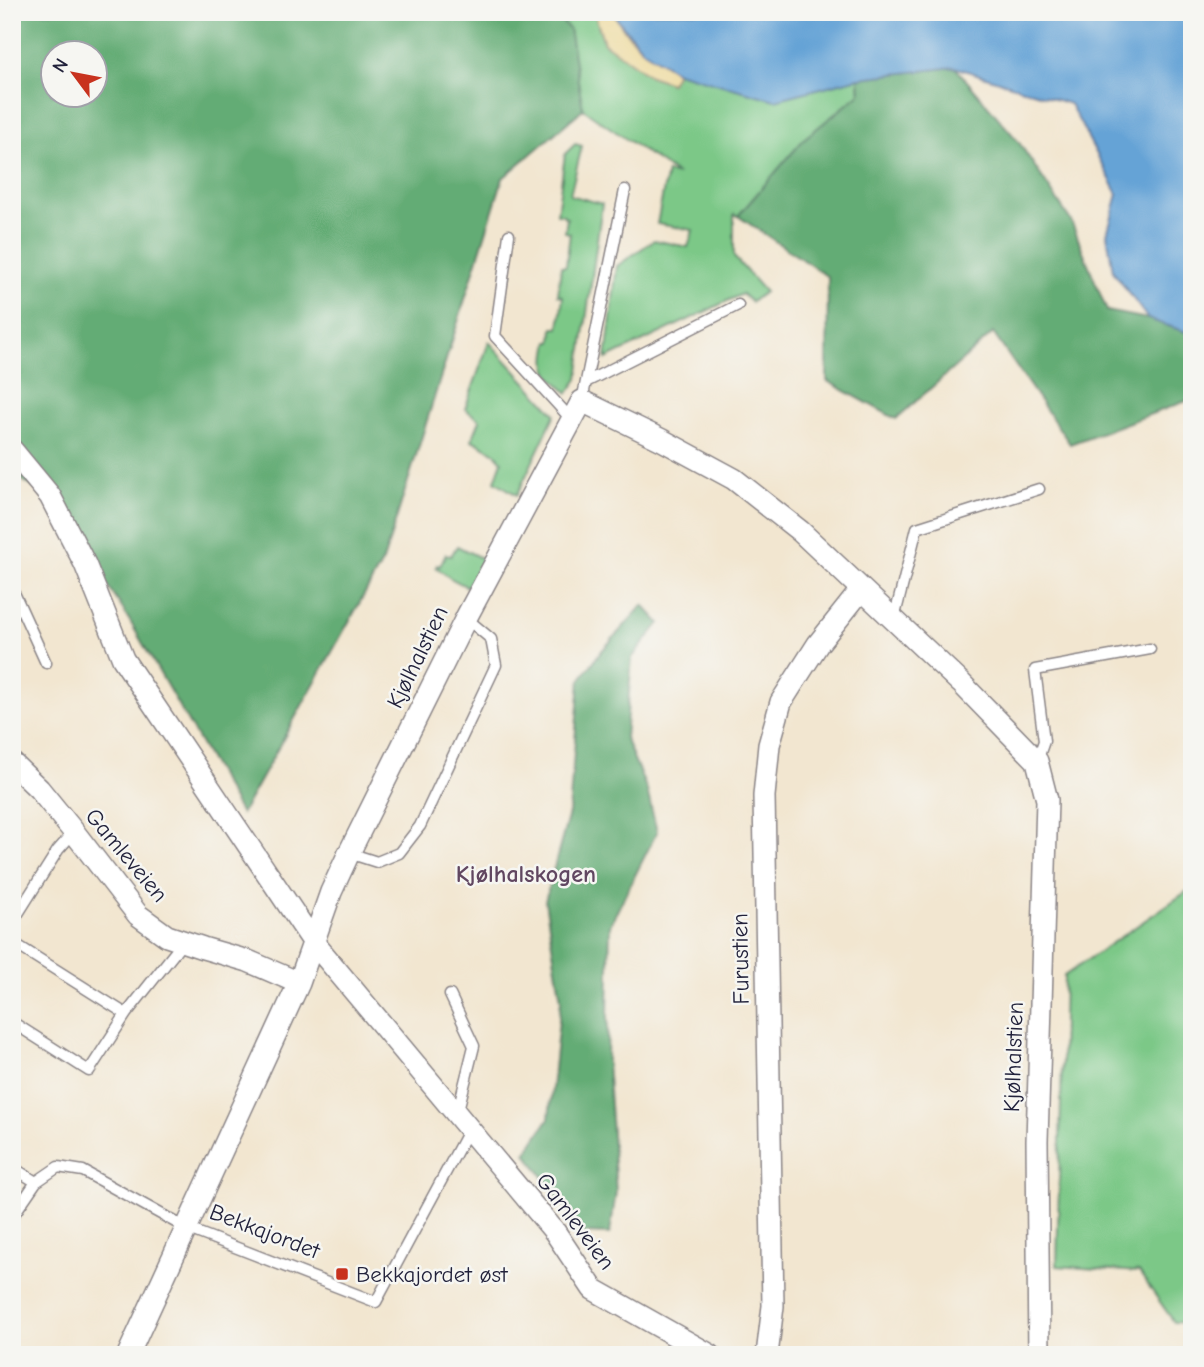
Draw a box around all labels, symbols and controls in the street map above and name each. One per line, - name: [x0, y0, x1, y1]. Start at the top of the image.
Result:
- north arrow: [38, 38, 108, 108]
- text: N: [48, 54, 73, 77]
- street label: Kjølhalstien: [381, 602, 454, 713]
- street label: Gamleveien: [80, 803, 174, 908]
- district label: Kjølhalskogen: [456, 860, 596, 888]
- street label: Furustien: [726, 913, 755, 1005]
- street label: Kjølhalstien: [998, 1001, 1029, 1113]
- street label: Gamleveien: [530, 1168, 621, 1275]
- street label: Bekkajordet: [206, 1198, 325, 1265]
- place label: Bekkajordet øst: [356, 1261, 509, 1288]
- marker: Bekkajordet øst: [334, 1266, 350, 1282]

